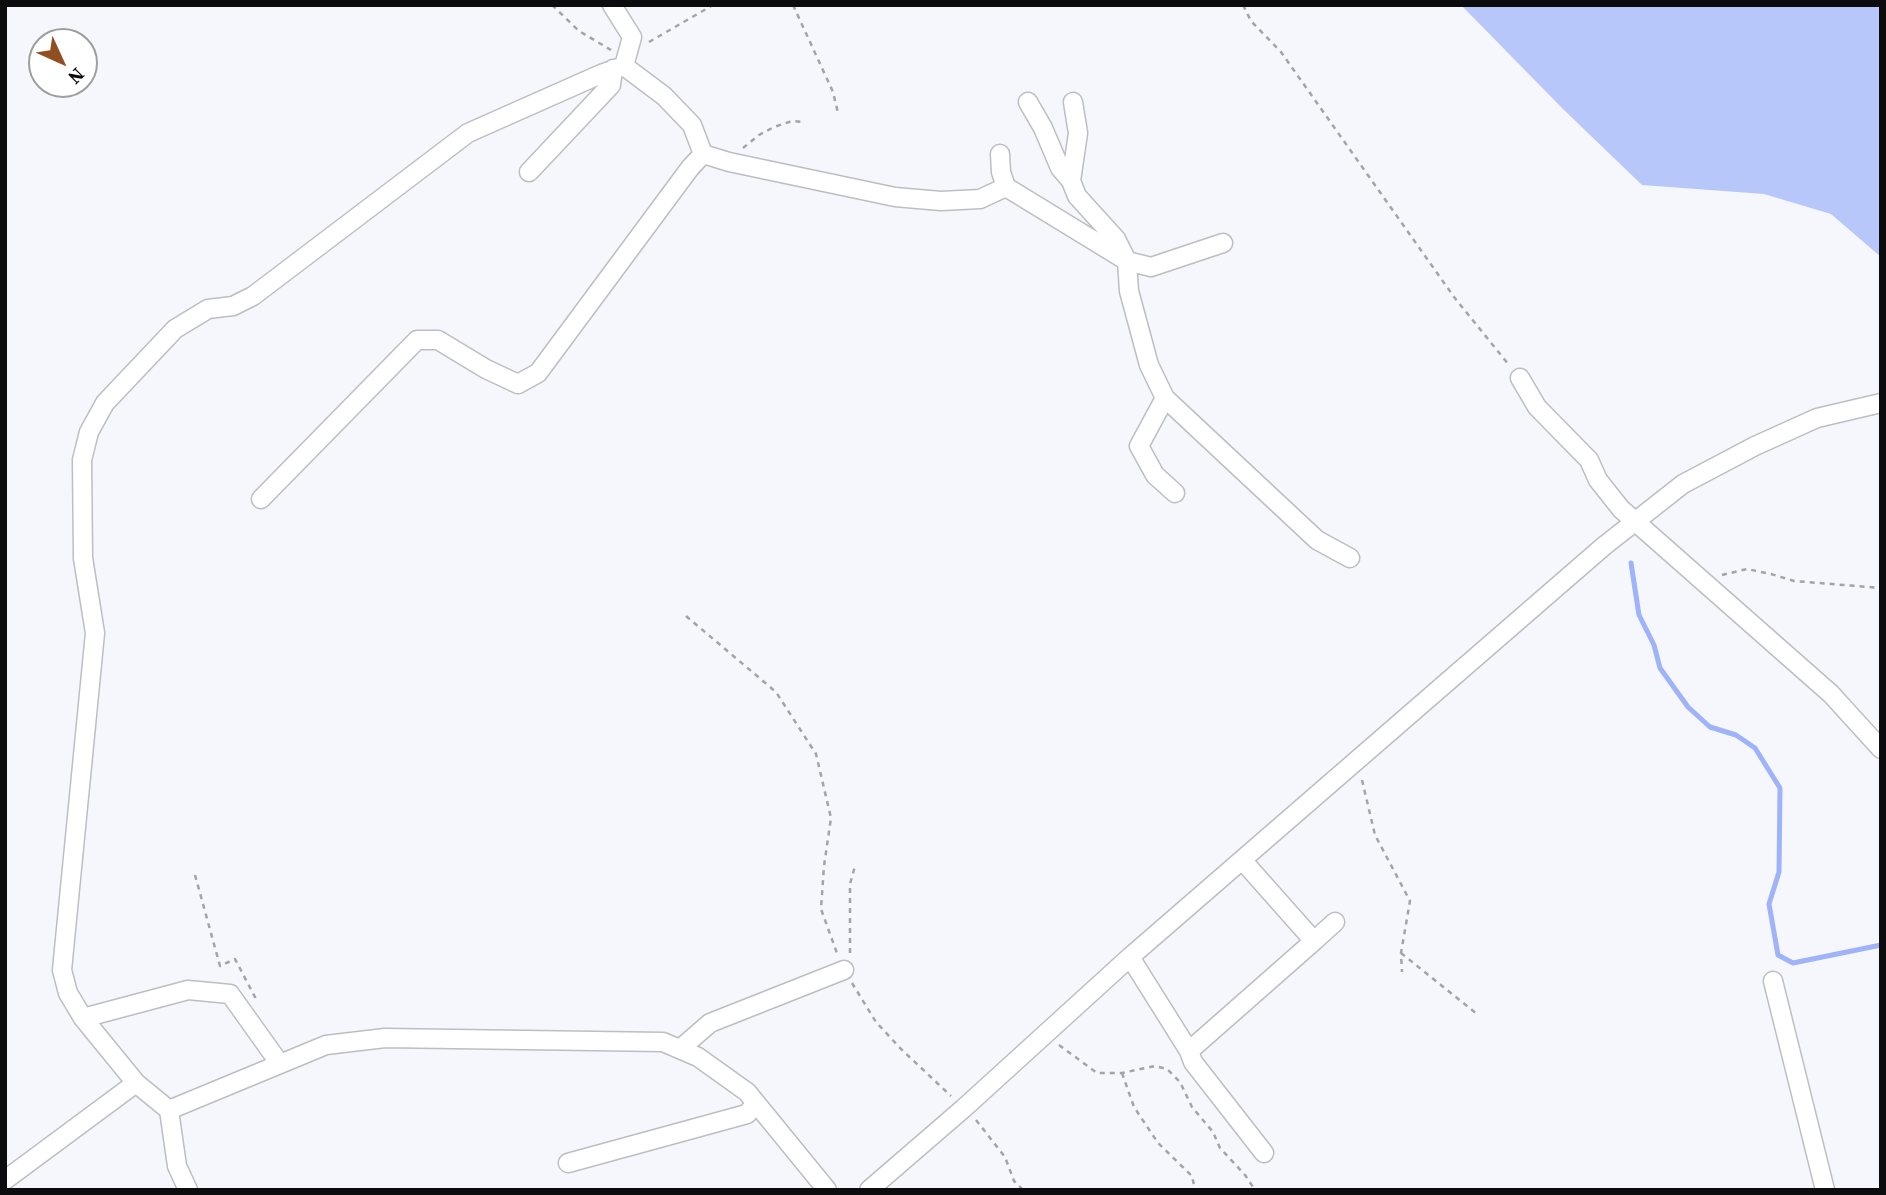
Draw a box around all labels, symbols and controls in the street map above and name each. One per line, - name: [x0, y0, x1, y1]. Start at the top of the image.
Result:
- north arrow: [28, 28, 98, 98]
- text: N: [62, 62, 91, 91]

